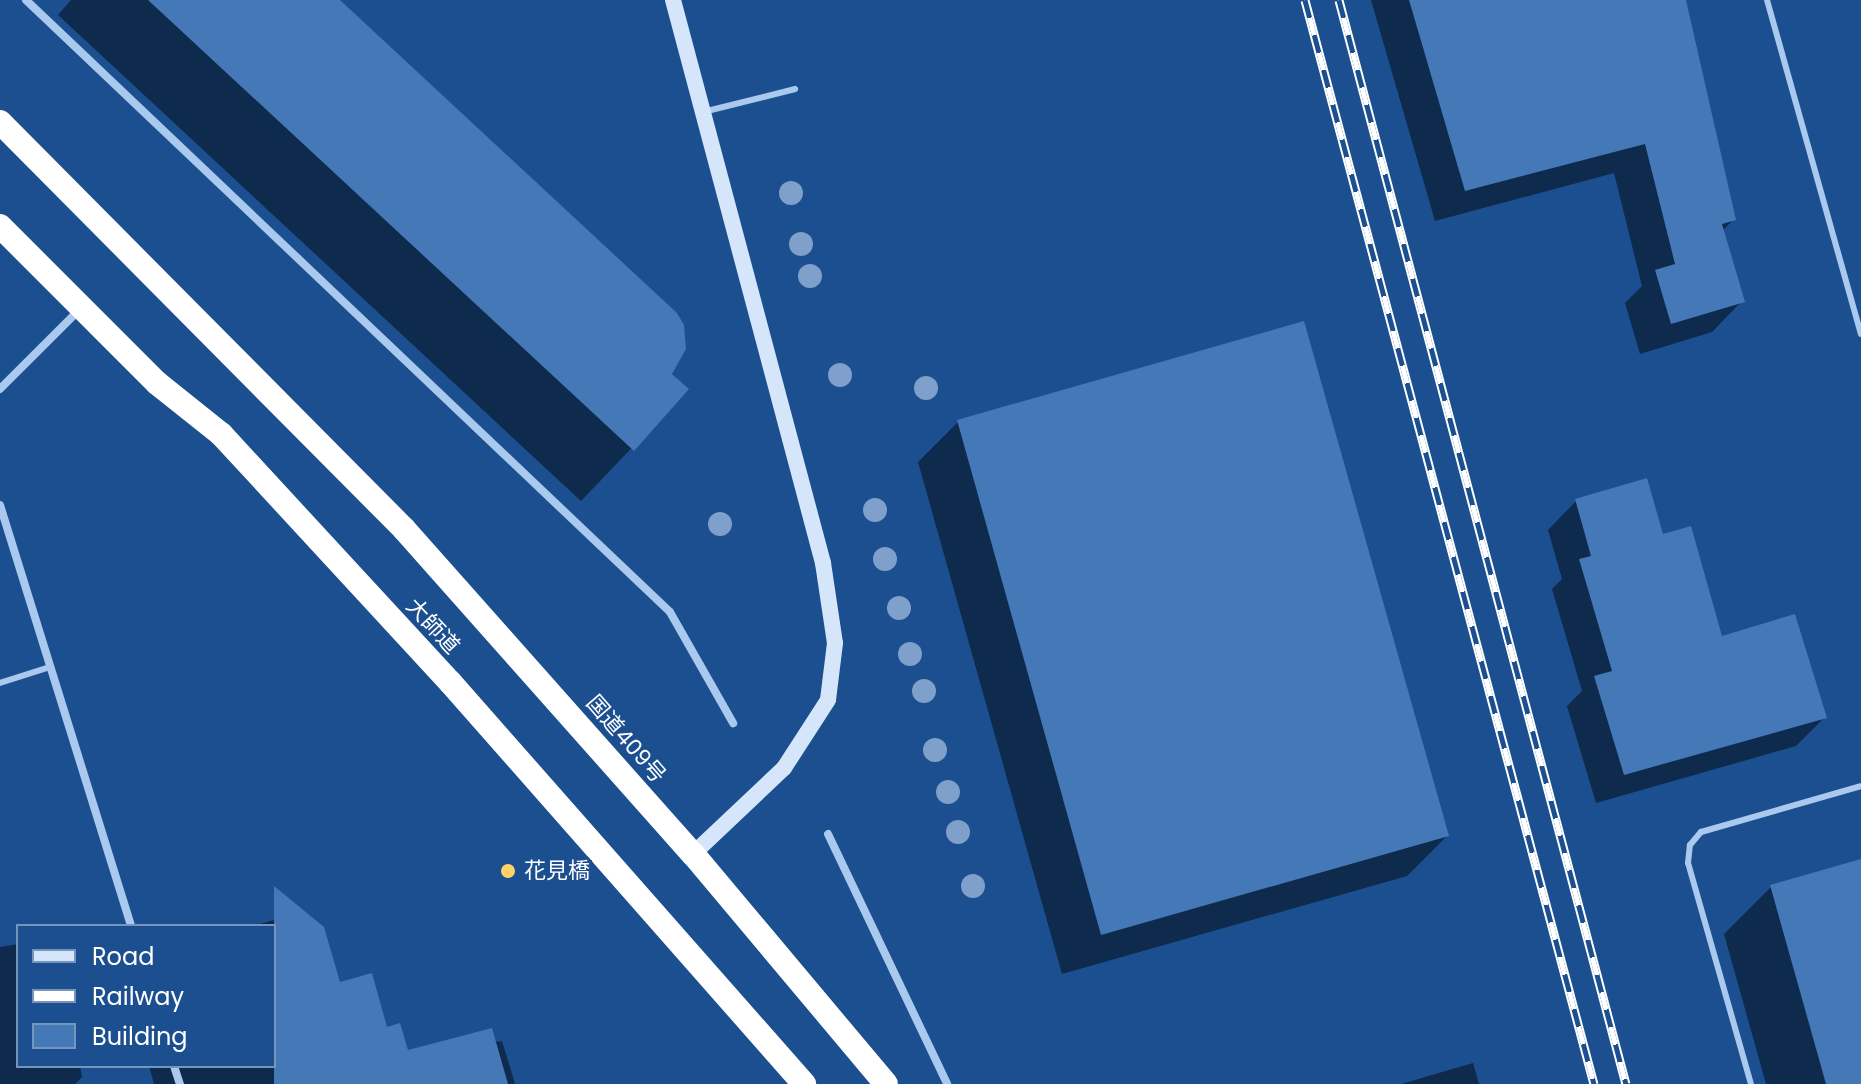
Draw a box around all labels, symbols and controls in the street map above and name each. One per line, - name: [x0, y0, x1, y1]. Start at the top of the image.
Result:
- street label: 大師道: [401, 593, 465, 659]
- street label: 国道409号: [581, 690, 671, 788]
- place label: 花見橋: [524, 858, 590, 884]
- marker: 花見橋: [499, 862, 517, 880]
- legend: [16, 924, 276, 1068]
- text: Road: [92, 940, 154, 973]
- text: Railway: [92, 980, 184, 1013]
- text: Building: [92, 1020, 188, 1053]

